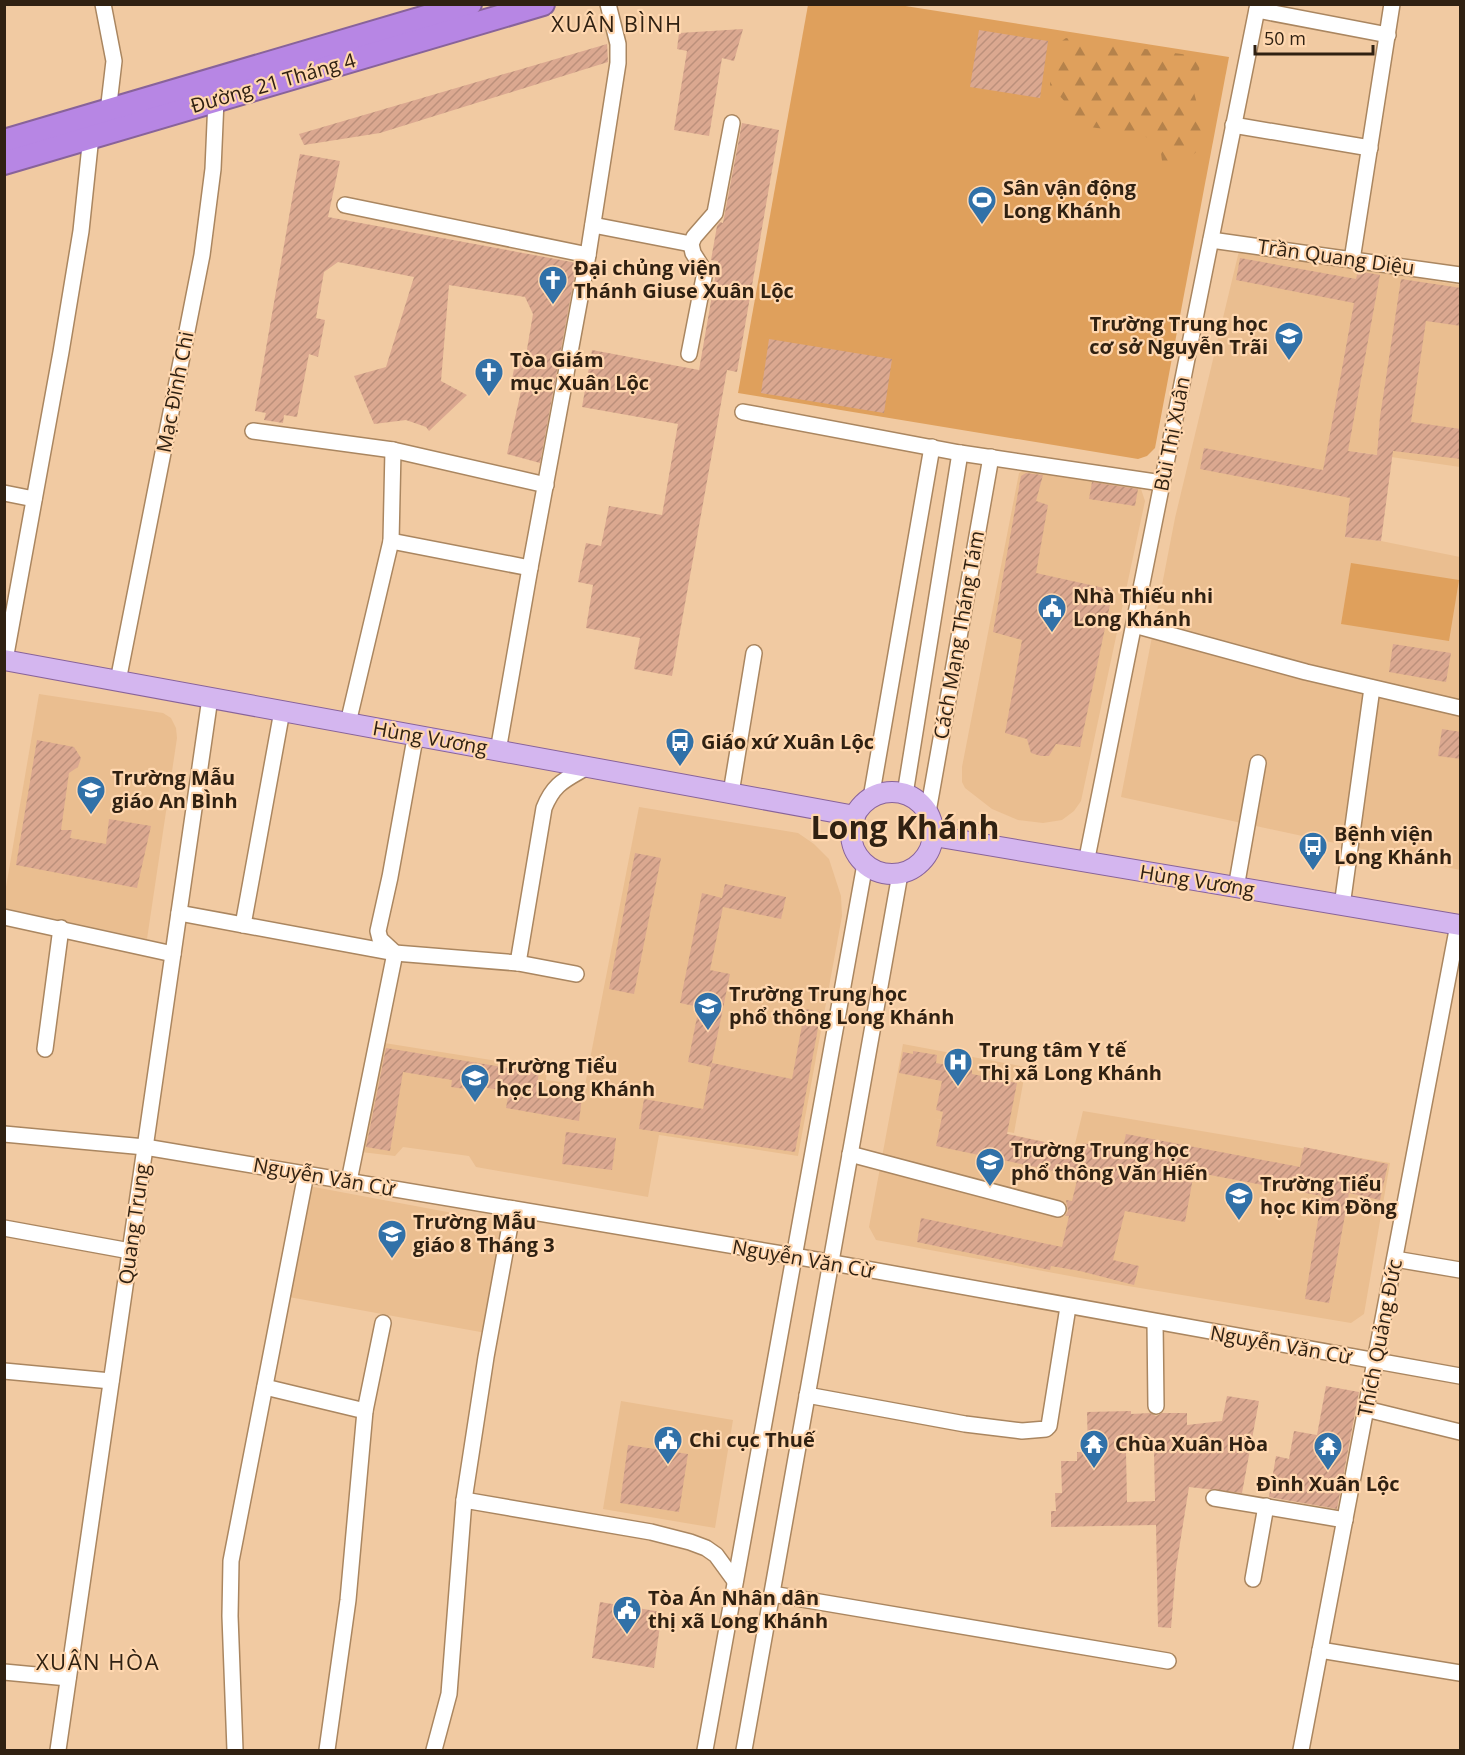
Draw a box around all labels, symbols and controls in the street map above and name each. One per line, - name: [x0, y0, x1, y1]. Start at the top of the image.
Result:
- district label: XUÂN BÌNH: [551, 8, 683, 38]
- scale bar: [1255, 18, 1374, 56]
- text: 50 m: [1264, 26, 1306, 50]
- street label: Đường 21 Tháng 4: [187, 46, 359, 119]
- place label: Sân vận động Long Khánh: [1003, 174, 1137, 224]
- sports icon: Sân vận động Long Khánh: [966, 184, 998, 226]
- street label: Trần Quang Diệu: [1256, 232, 1416, 281]
- place label: Đại chủng viện Thánh Giuse Xuân Lộc: [574, 254, 794, 304]
- church icon: Đại chủng viện Thánh Giuse Xuân Lộc: [537, 264, 569, 306]
- place label: Trường Trung học cơ sở Nguyễn Trãi: [1089, 310, 1268, 360]
- school or university icon: Trường Trung học cơ sở Nguyễn Trãi: [1273, 320, 1305, 362]
- street label: Mạc Đĩnh Chi: [150, 329, 200, 455]
- place label: Tòa Giám mục Xuân Lộc: [510, 346, 649, 396]
- church icon: Tòa Giám mục Xuân Lộc: [473, 356, 505, 398]
- street label: Bùi Thị Xuân: [1147, 374, 1196, 493]
- street label: Cách Mạng Tháng Tám: [927, 528, 990, 741]
- place label: Nhà Thiếu nhi Long Khánh: [1073, 582, 1213, 632]
- public building icon: Nhà Thiếu nhi Long Khánh: [1036, 592, 1068, 634]
- street label: Hùng Vương: [371, 714, 490, 761]
- bus stop icon: Giáo xứ Xuân Lộc: [664, 726, 696, 768]
- place label: Giáo xứ Xuân Lộc: [701, 728, 874, 755]
- place label: Trường Mẫu giáo An BÌnh: [112, 764, 238, 814]
- school or university icon: Trường Mẫu giáo An BÌnh: [75, 774, 107, 816]
- district label: Long Khánh: [811, 805, 999, 848]
- place label: Bệnh viện Long Khánh: [1334, 820, 1452, 870]
- bus stop icon: Bệnh viện Long Khánh: [1297, 830, 1329, 872]
- street label: Hùng Vương: [1138, 858, 1257, 903]
- place label: Trường Trung học phổ thông Long Khánh: [729, 980, 954, 1030]
- school or university icon: Trường Trung học phổ thông Long Khánh: [692, 990, 724, 1032]
- place label: Trung tâm Y tế Thị xã Long Khánh: [979, 1036, 1162, 1086]
- hospital icon: Trung tâm Y tế Thị xã Long Khánh: [942, 1046, 974, 1088]
- place label: Trường Tiểu học Long Khánh: [496, 1052, 655, 1102]
- school or university icon: Trường Tiểu học Long Khánh: [459, 1062, 491, 1104]
- place label: Trường Trung học phổ thông Văn Hiến: [1011, 1136, 1208, 1186]
- school or university icon: Trường Trung học phổ thông Văn Hiến: [974, 1146, 1006, 1188]
- street label: Nguyễn Văn Cừ: [251, 1151, 398, 1202]
- street label: Quang Trung: [112, 1162, 155, 1286]
- place label: Trường Tiểu học Kim Đồng: [1260, 1170, 1398, 1220]
- school or university icon: Trường Tiểu học Kim Đồng: [1223, 1180, 1255, 1222]
- place label: Trường Mẫu giáo 8 Tháng 3: [413, 1208, 555, 1258]
- school or university icon: Trường Mẫu giáo 8 Tháng 3: [376, 1218, 408, 1260]
- street label: Nguyễn Văn Cừ: [730, 1233, 877, 1284]
- street label: Thích Quảng Đức: [1351, 1257, 1408, 1419]
- street label: Nguyễn Văn Cừ: [1208, 1319, 1355, 1370]
- public building icon: Chi cục Thuế: [652, 1424, 684, 1466]
- place label: Chi cục Thuế: [689, 1426, 816, 1453]
- temple icon: Chùa Xuân Hòa: [1078, 1428, 1110, 1470]
- place label: Chùa Xuân Hòa: [1115, 1430, 1268, 1457]
- temple icon: Đình Xuân Lộc: [1312, 1430, 1344, 1472]
- place label: Đình Xuân Lộc: [1256, 1470, 1400, 1497]
- place label: Tòa Án Nhân dân thị xã Long Khánh: [648, 1584, 828, 1634]
- public building icon: Tòa Án Nhân dân thị xã Long Khánh: [611, 1594, 643, 1636]
- district label: XUÂN HÒA: [36, 1646, 160, 1676]

